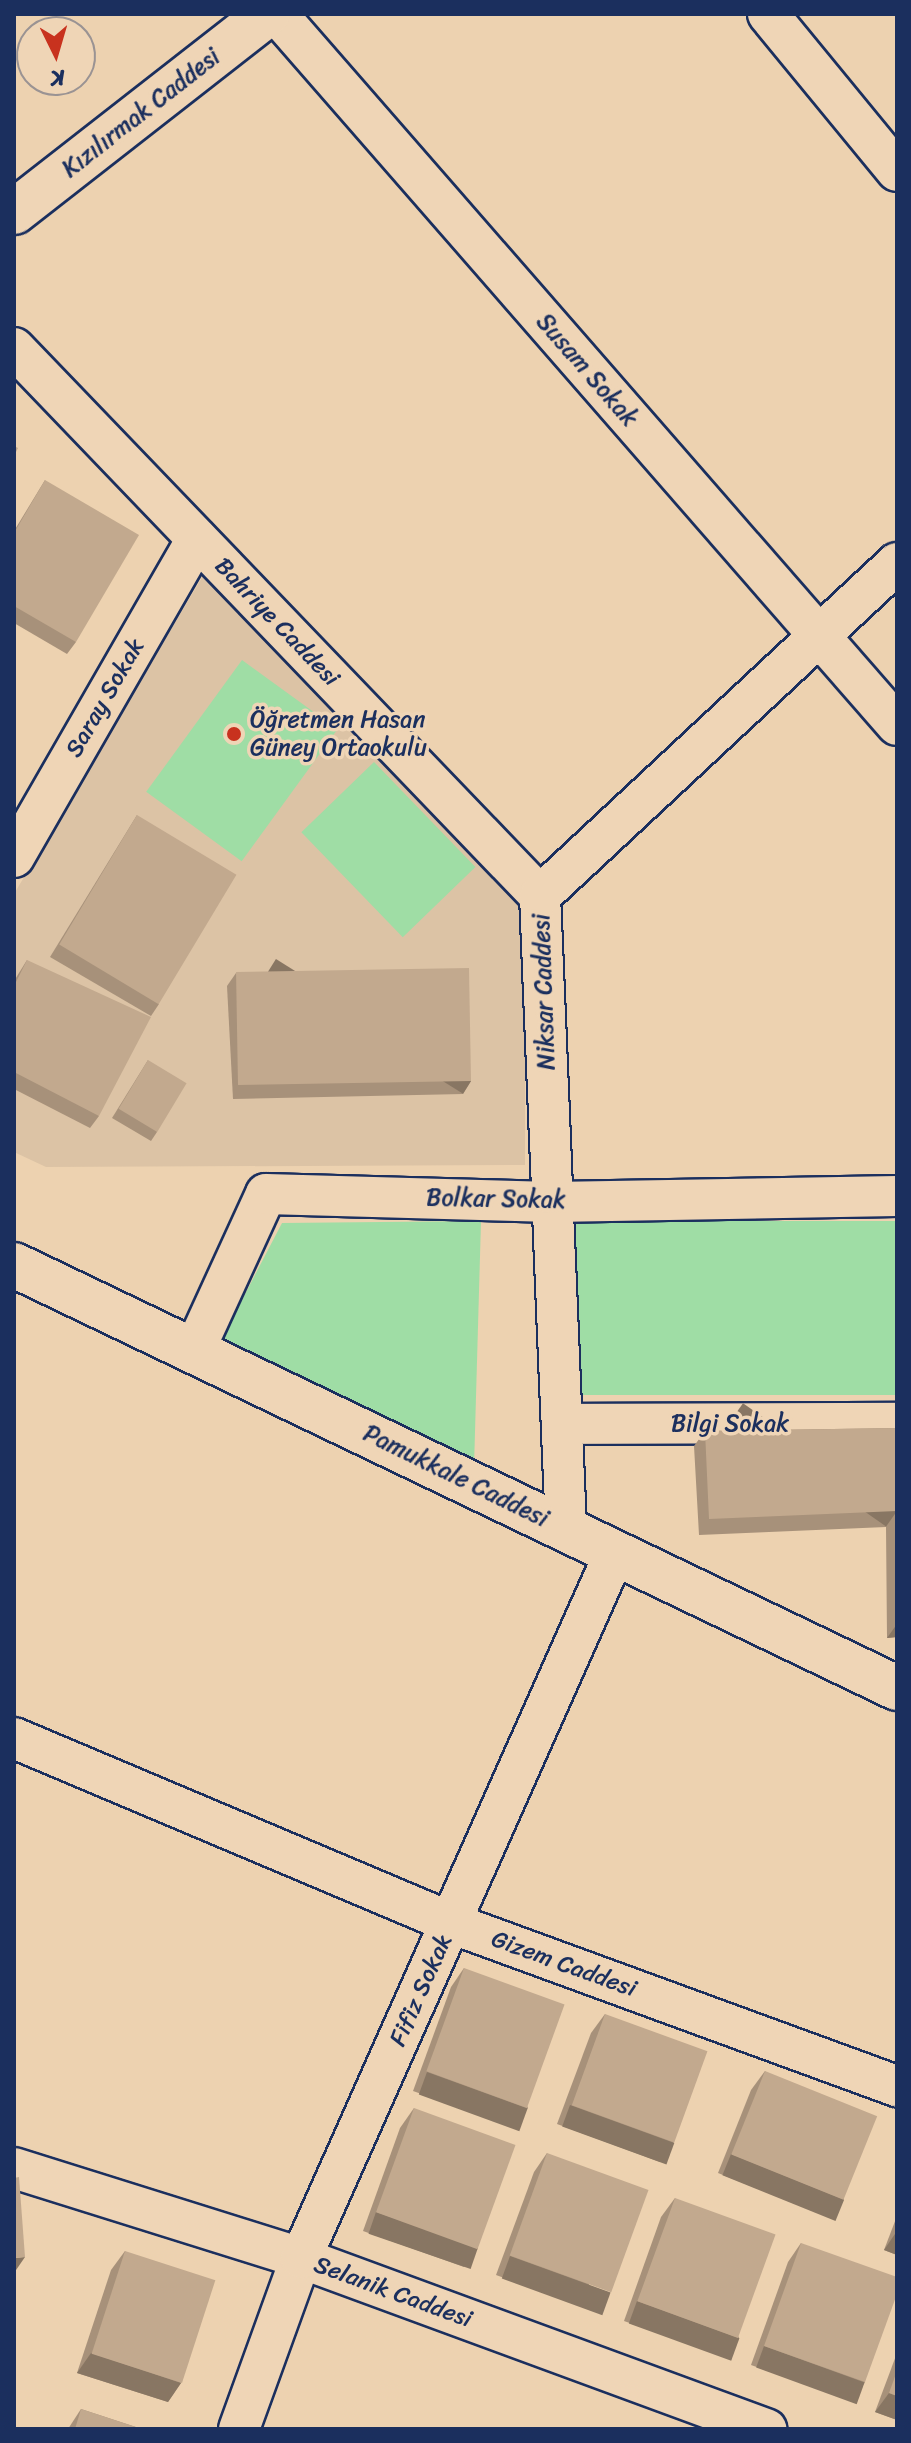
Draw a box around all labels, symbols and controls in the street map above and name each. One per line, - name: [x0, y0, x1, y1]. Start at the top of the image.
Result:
- north arrow: [16, 16, 96, 96]
- street label: Kızılırmak Caddesi: [56, 42, 226, 184]
- street label: Susam Sokak: [530, 308, 644, 432]
- street label: Bahriye Caddesi: [208, 552, 346, 692]
- street label: Saray Sokak: [59, 633, 151, 763]
- place label: Öğretmen Hasan Güney Ortaokulu: [250, 706, 427, 762]
- marker: Öğretmen Hasan Güney Ortaokulu: [225, 725, 243, 743]
- street label: Niksar Caddesi: [527, 913, 561, 1071]
- street label: Bolkar Sokak: [426, 1183, 566, 1215]
- street label: Bilgi Sokak: [671, 1410, 789, 1438]
- street label: Pamukkale Caddesi: [359, 1419, 553, 1533]
- street label: Gizem Caddesi: [488, 1925, 640, 2003]
- street label: Fifiz Sokak: [383, 1929, 459, 2051]
- street label: Selanik Caddesi: [310, 2250, 476, 2334]

